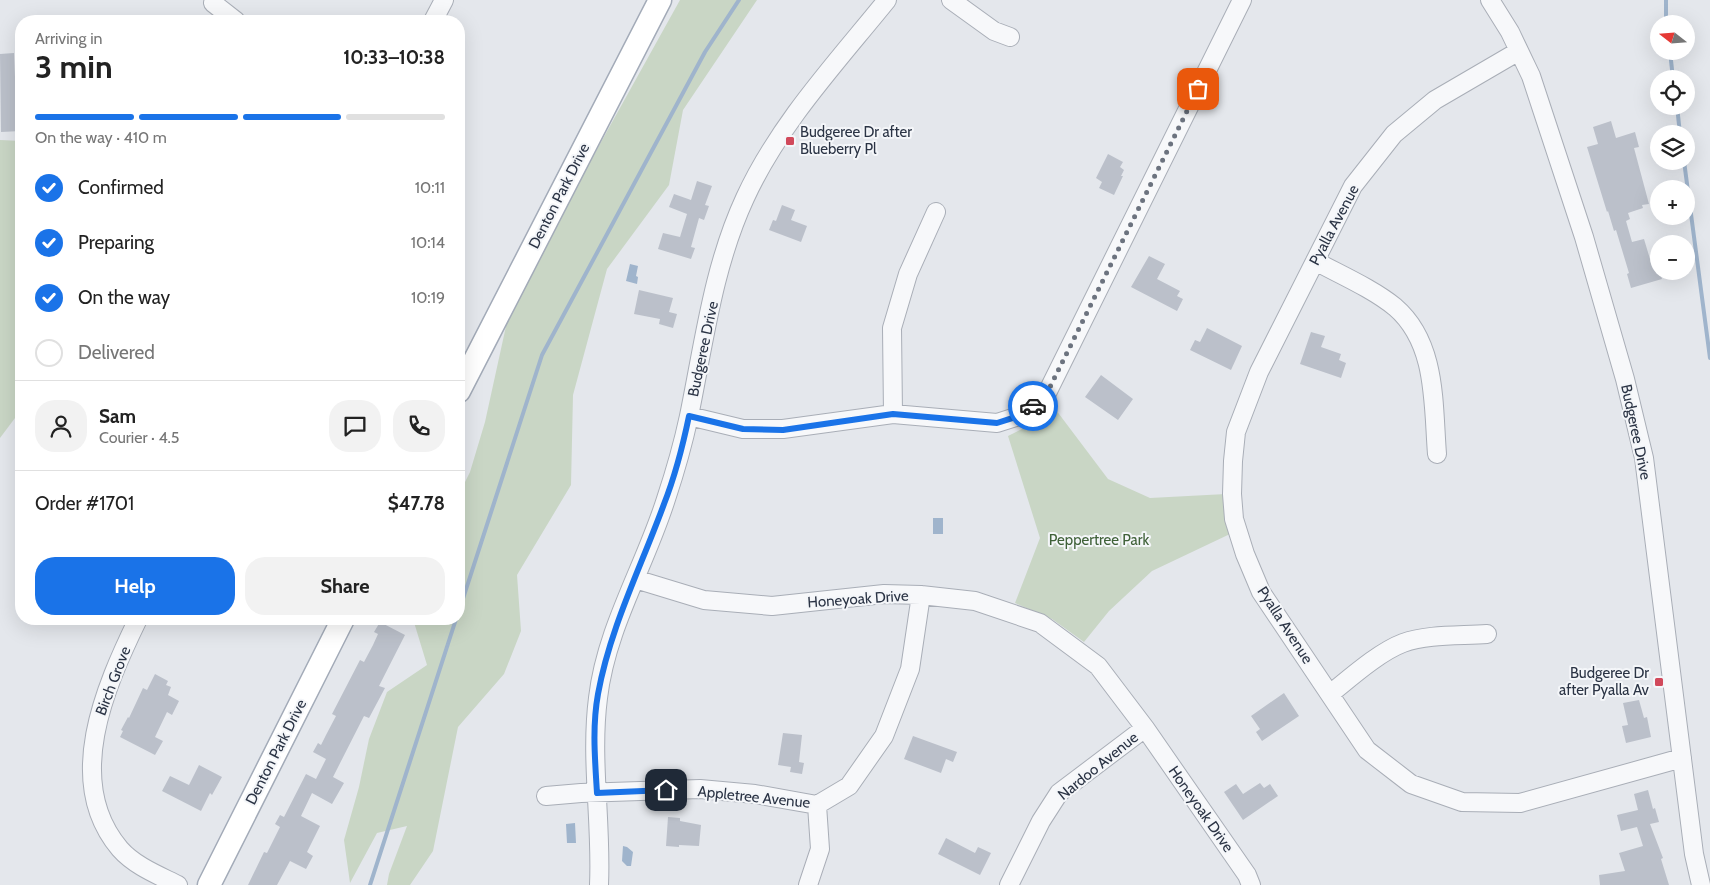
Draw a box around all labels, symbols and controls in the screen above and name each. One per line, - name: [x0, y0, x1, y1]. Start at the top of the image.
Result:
- north arrow: [1650, 15, 1695, 60]
- map controls: [1650, 15, 1695, 280]
- text: Arriving in: [35, 29, 102, 48]
- text: 10:33–10:38: [343, 46, 445, 69]
- text: 3 min: [35, 47, 113, 86]
- pin: [1177, 68, 1219, 110]
- button: locate: [1650, 70, 1695, 115]
- icon: bag: [1184, 75, 1212, 103]
- place label: Budgeree Dr after Blueberry Pl: [800, 123, 912, 158]
- button: layers: [1650, 125, 1695, 170]
- text: On the way · 410 m: [35, 128, 167, 147]
- marker: Budgeree Dr after Blueberry Pl: [784, 135, 796, 147]
- street label: Denton Park Drive: [525, 140, 593, 252]
- icon: check: [35, 174, 63, 202]
- text: Confirmed: [78, 176, 164, 199]
- text: 10:11: [415, 178, 445, 197]
- button: +: [1650, 180, 1695, 225]
- street label: Pyalla Avenue: [1305, 181, 1363, 268]
- icon: check: [35, 229, 63, 257]
- text: Preparing: [78, 231, 154, 254]
- text: 10:14: [411, 233, 445, 252]
- button: −: [1650, 235, 1695, 280]
- icon: check: [35, 284, 63, 312]
- text: On the way: [78, 286, 170, 309]
- text: 10:19: [411, 288, 445, 307]
- street label: Budgeree Drive: [684, 299, 722, 398]
- text: Delivered: [78, 341, 155, 364]
- courier: [1008, 381, 1058, 431]
- street label: Budgeree Drive: [1617, 383, 1655, 482]
- icon: car: [1019, 392, 1047, 420]
- button: person: [35, 400, 87, 452]
- button: chat: [329, 400, 381, 452]
- button: phone: [393, 400, 445, 452]
- text: Sam: [99, 405, 136, 428]
- text: Courier · 4.5: [99, 428, 180, 447]
- text: Order #1701: [35, 492, 134, 515]
- text: $47.78: [388, 492, 445, 515]
- park label: Peppertree Park: [1049, 531, 1150, 549]
- button: Help: [35, 557, 235, 615]
- button: Share: [245, 557, 445, 615]
- street label: Pyalla Avenue: [1253, 583, 1317, 667]
- street label: Honeyoak Drive: [807, 586, 909, 612]
- street label: Birch Grove: [92, 644, 135, 718]
- place label: Budgeree Dr after Pyalla Av: [1559, 664, 1650, 699]
- marker: Budgeree Dr after Pyalla Av: [1653, 676, 1665, 688]
- street label: Denton Park Drive: [242, 696, 310, 808]
- street label: Nardoo Avenue: [1054, 728, 1142, 804]
- street label: Honeyoak Drive: [1165, 762, 1238, 856]
- pin: [645, 769, 687, 811]
- icon: home: [652, 776, 680, 804]
- street label: Appletree Avenue: [697, 782, 811, 812]

